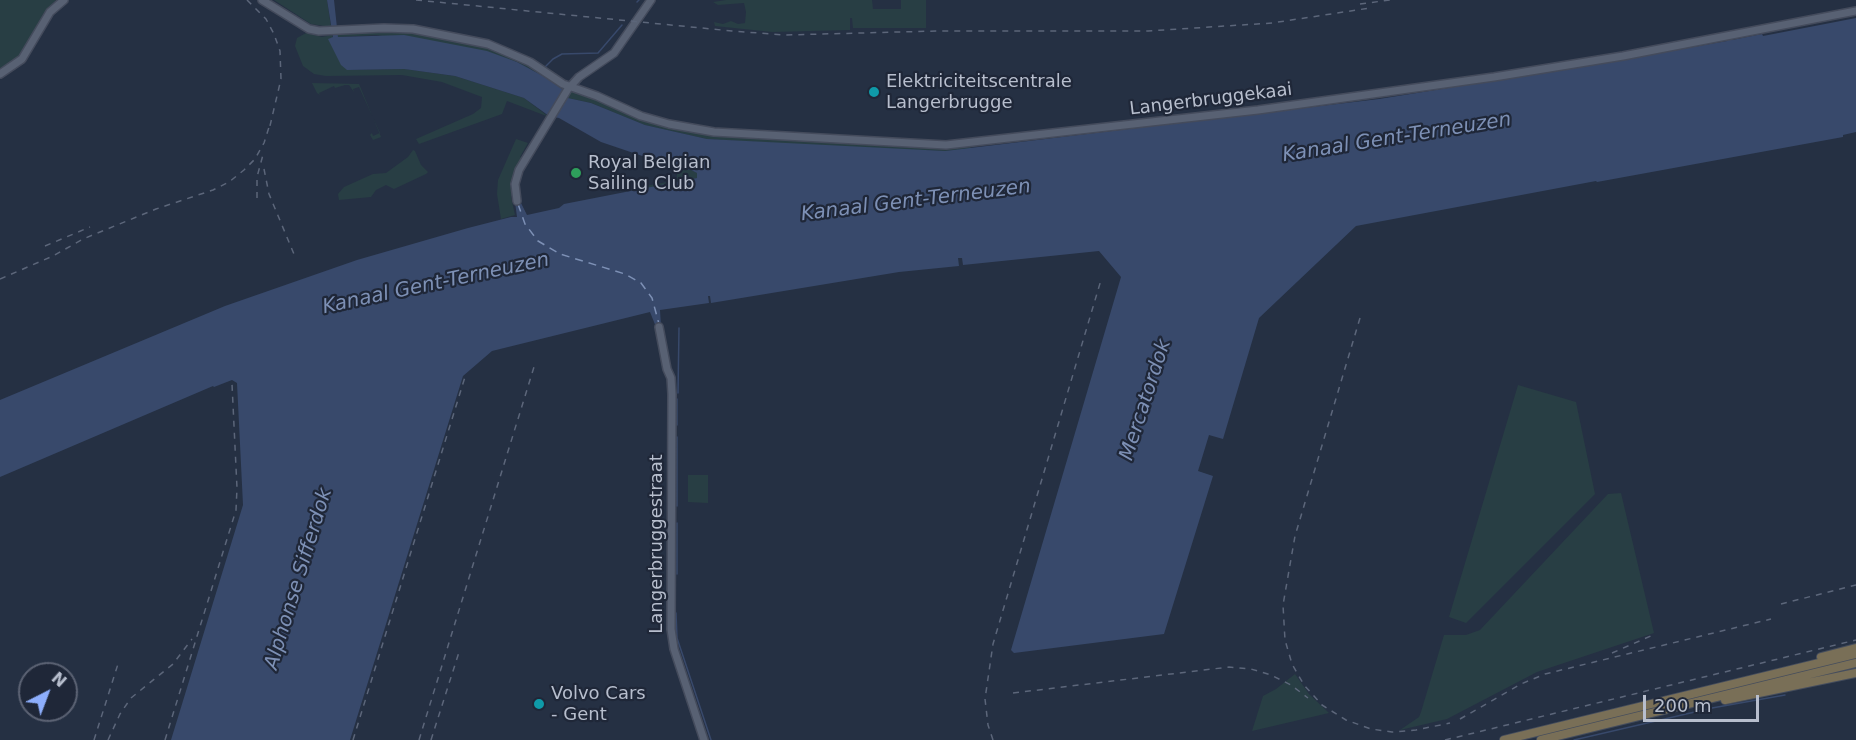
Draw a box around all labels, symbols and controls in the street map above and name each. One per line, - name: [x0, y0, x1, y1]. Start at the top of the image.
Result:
- place label: Elektriciteitscentrale Langerbrugge: [886, 71, 1072, 113]
- street label: Langerbruggekaai: [1128, 79, 1294, 121]
- marker: Elektriciteitscentrale Langerbrugge: [867, 85, 881, 99]
- water label: Kanaal Gent-Terneuzen: [1281, 108, 1513, 168]
- place label: Royal Belgian Sailing Club: [588, 152, 710, 195]
- marker: Royal Belgian Sailing Club: [569, 166, 583, 180]
- water label: Kanaal Gent-Terneuzen: [800, 175, 1032, 227]
- water label: Kanaal Gent-Terneuzen: [320, 248, 552, 320]
- water label: Mercatordok: [1115, 336, 1177, 464]
- street label: Langerbruggestraat: [646, 454, 668, 634]
- water label: Alphonse Sifferdok: [260, 485, 338, 673]
- north arrow: [18, 662, 78, 722]
- text: N: [48, 668, 70, 691]
- place label: Volvo Cars - Gent: [551, 683, 646, 726]
- scale bar: [1646, 683, 1762, 721]
- text: 200 m: [1654, 695, 1712, 716]
- marker: Volvo Cars - Gent: [532, 697, 546, 711]

